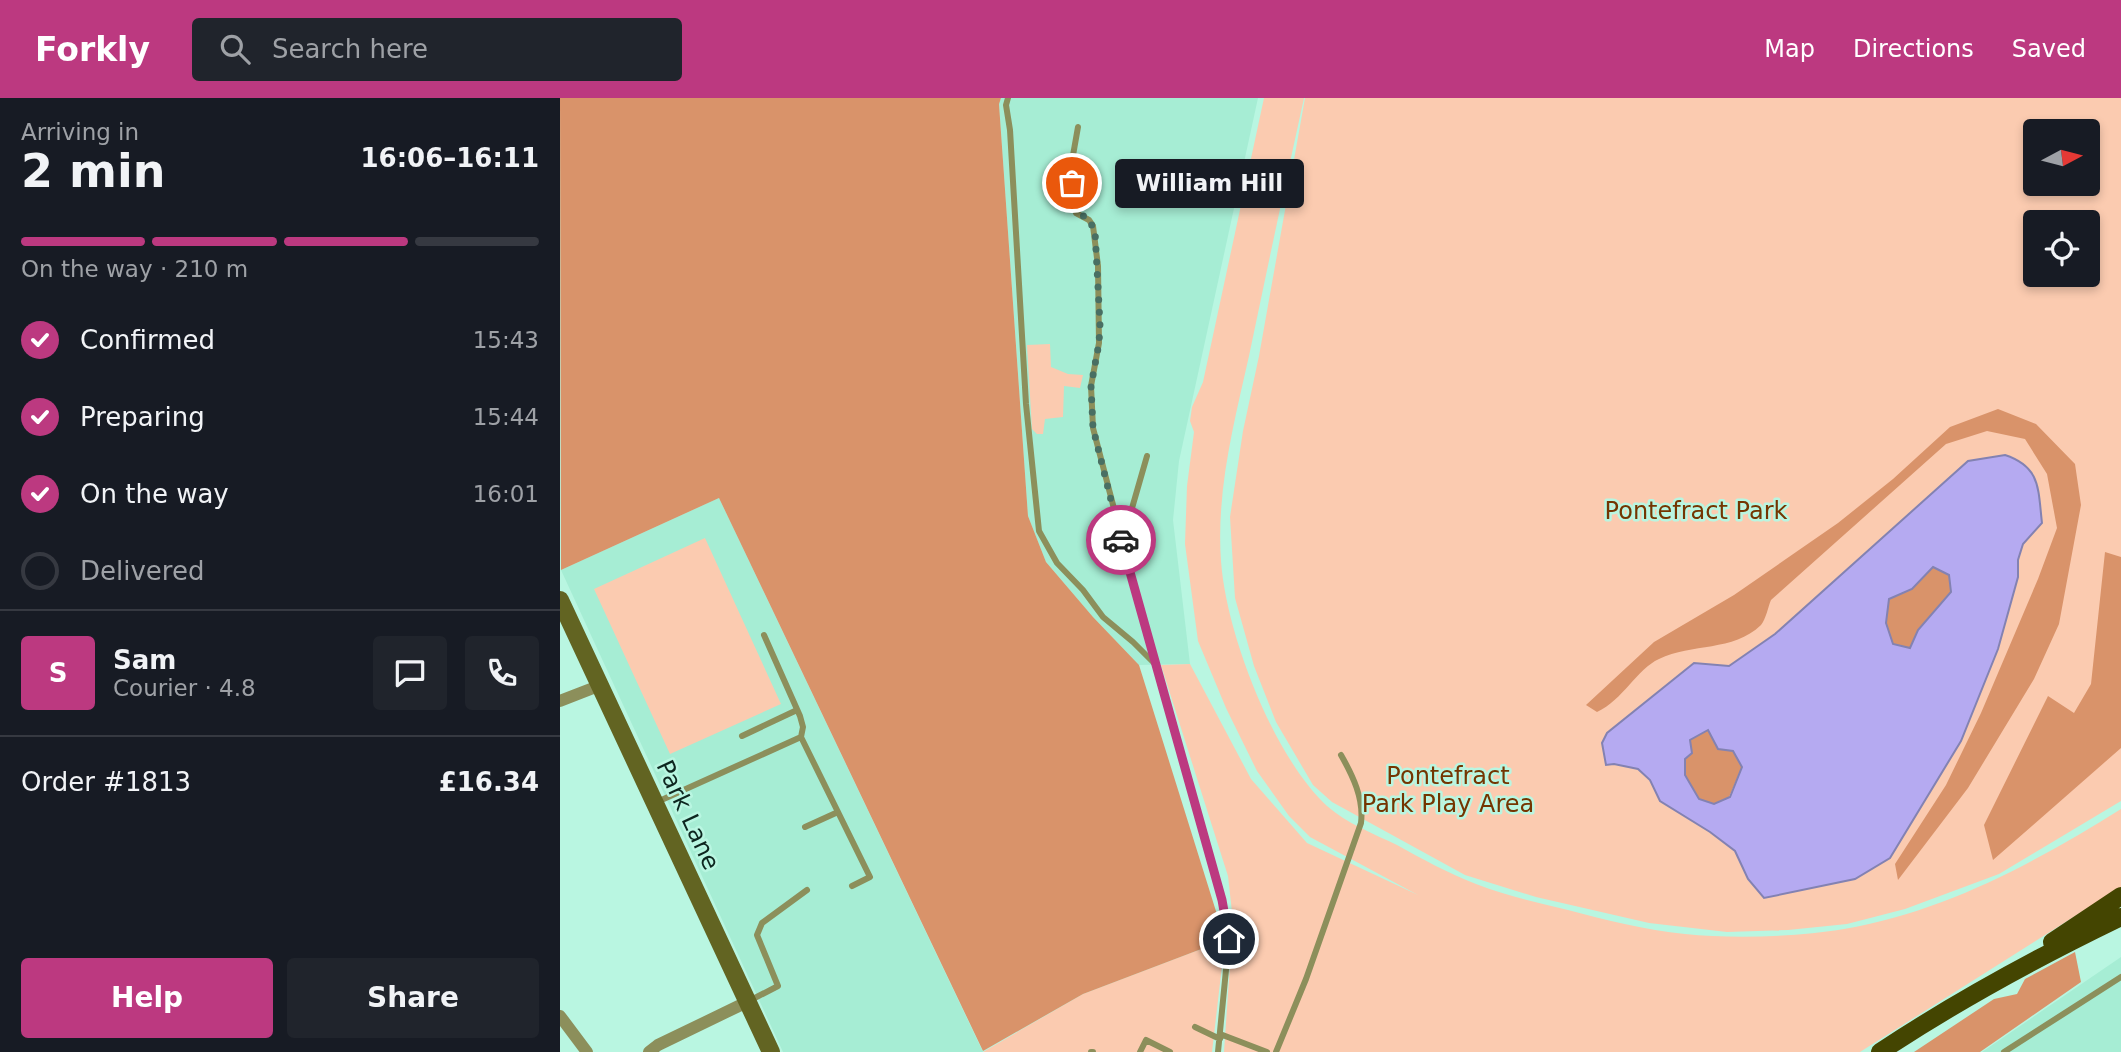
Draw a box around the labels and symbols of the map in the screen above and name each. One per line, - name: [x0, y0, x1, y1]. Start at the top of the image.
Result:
- north arrow: [2023, 119, 2100, 196]
- pin: [1042, 153, 1102, 213]
- callout: William Hill: [1114, 158, 1303, 208]
- park label: Pontefract Park: [1605, 497, 1788, 525]
- courier: [1086, 505, 1156, 575]
- street label: Park Lane: [650, 756, 726, 874]
- park label: Pontefract Park Play Area: [1362, 762, 1534, 818]
- pin: [1199, 909, 1259, 969]

